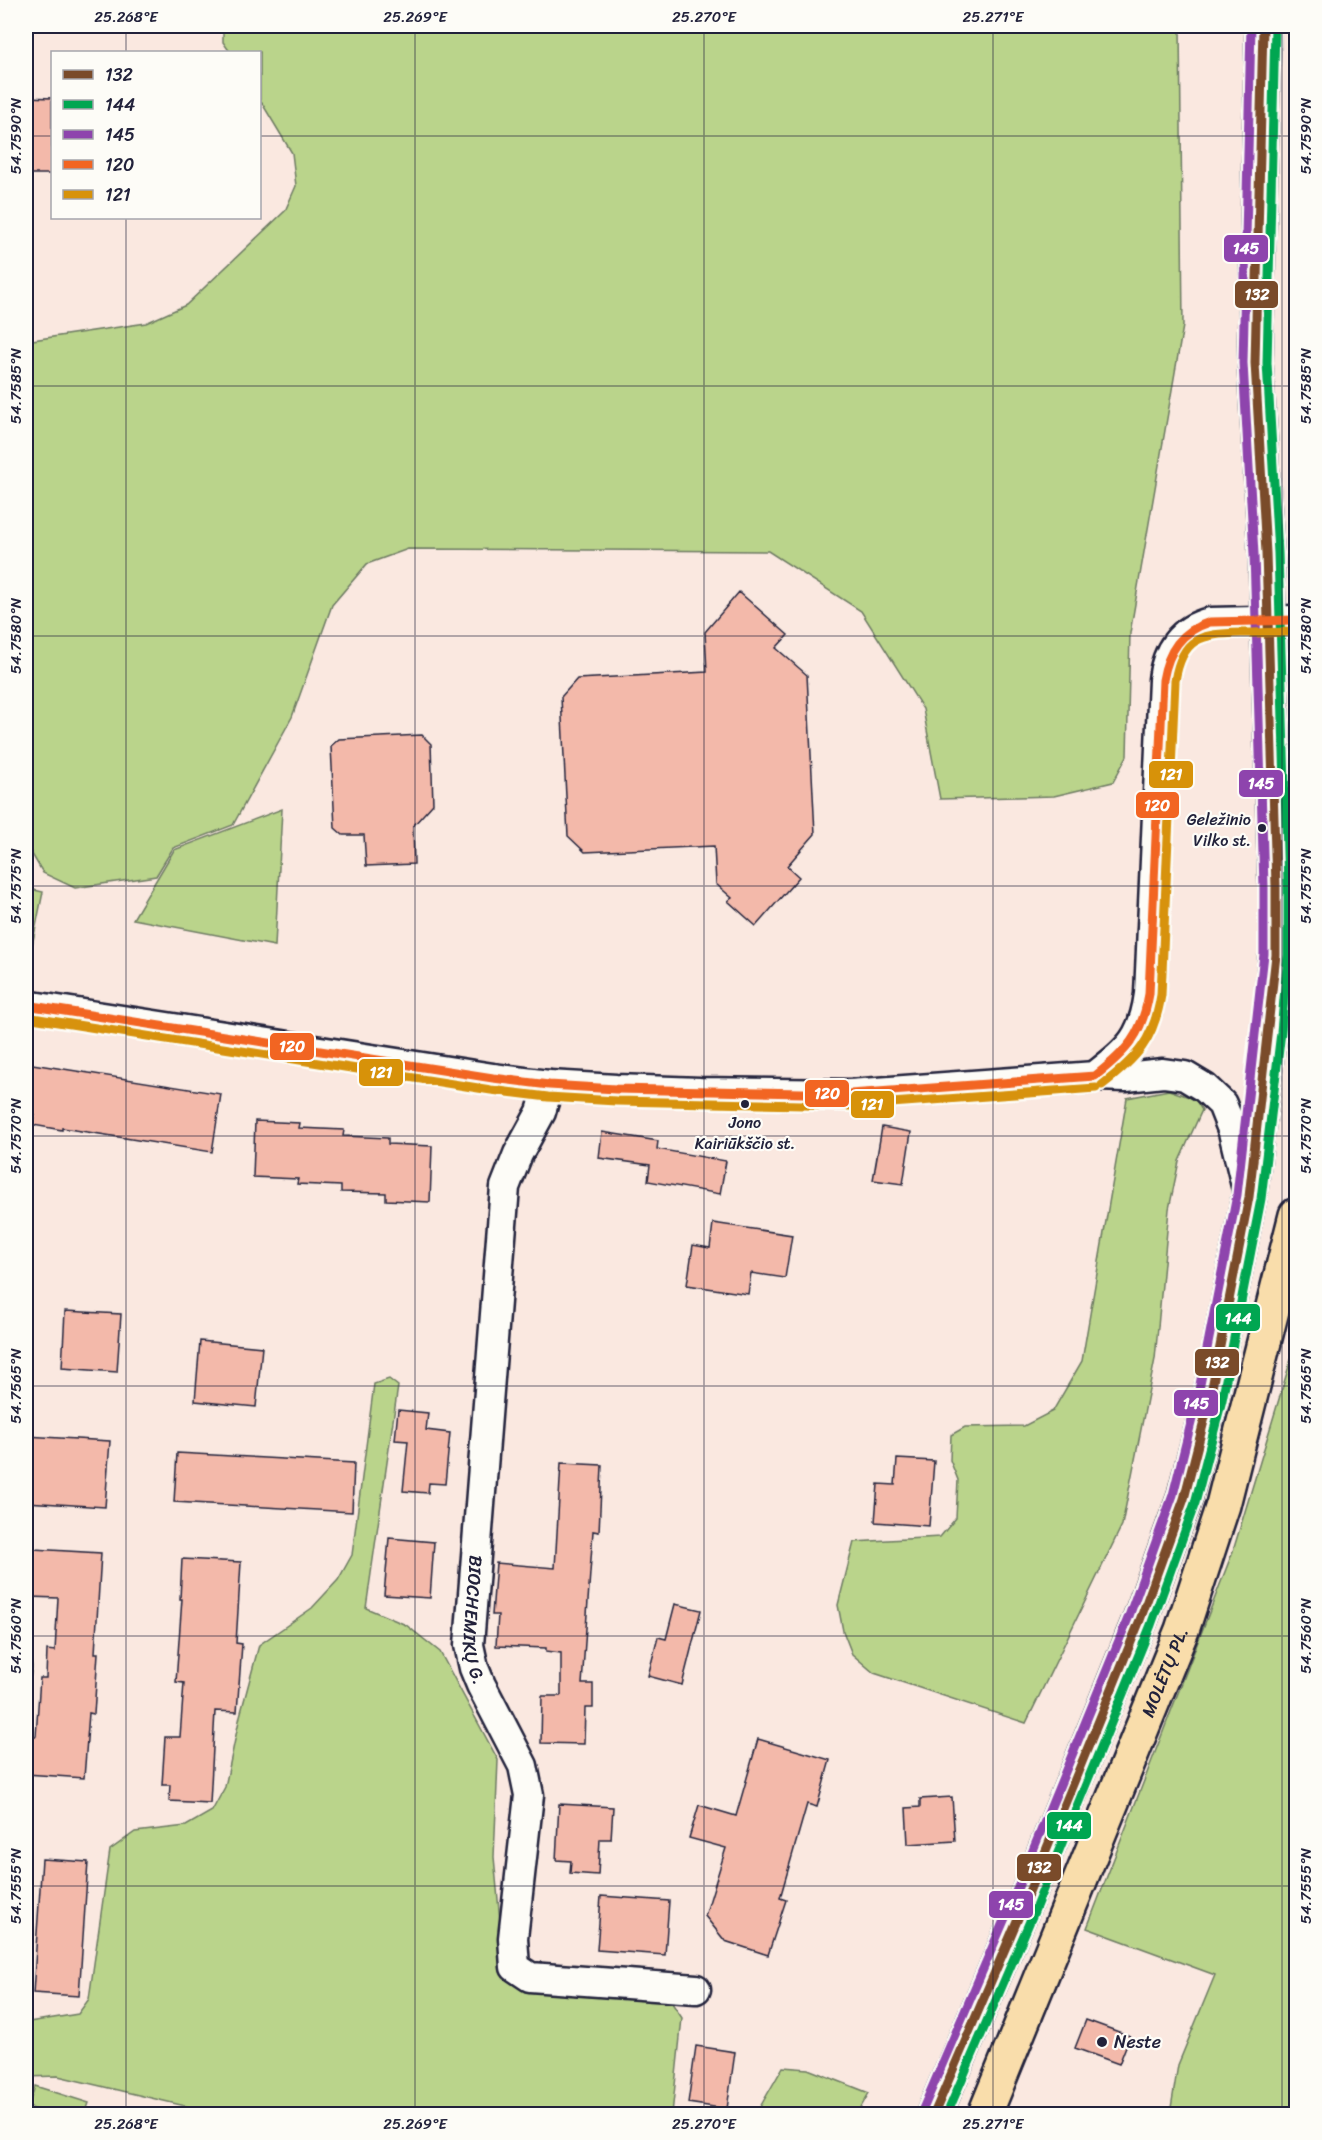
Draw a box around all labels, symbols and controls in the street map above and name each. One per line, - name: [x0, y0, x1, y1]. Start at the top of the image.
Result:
- text: 25.268°E: [94, 4, 159, 30]
- text: 25.269°E: [383, 4, 448, 30]
- text: 25.270°E: [672, 4, 738, 30]
- text: 25.271°E: [963, 4, 1025, 30]
- legend: [51, 51, 261, 219]
- text: 132: [105, 59, 133, 91]
- text: 144: [105, 89, 135, 121]
- text: 54.7590°N: [3, 97, 29, 174]
- text: 54.7590°N: [1293, 97, 1319, 174]
- text: 145: [105, 119, 135, 151]
- text: 120: [105, 149, 134, 181]
- text: 121: [105, 179, 131, 211]
- line badge: 145: [1223, 234, 1269, 263]
- text: 145: [1233, 234, 1260, 263]
- line badge: 132: [1234, 280, 1279, 309]
- text: 132: [1245, 280, 1270, 309]
- text: 54.7585°N: [3, 347, 29, 424]
- text: 54.7585°N: [1293, 347, 1319, 424]
- text: 54.7580°N: [3, 597, 29, 674]
- text: 54.7580°N: [1293, 597, 1319, 674]
- line badge: 121: [1148, 760, 1194, 789]
- text: 121: [1160, 760, 1183, 789]
- line badge: 145: [1238, 769, 1284, 798]
- text: 145: [1248, 769, 1275, 798]
- line badge: 120: [1135, 791, 1180, 819]
- text: 120: [1144, 791, 1170, 820]
- place label: Geležinio Vilko st.: [1187, 805, 1251, 855]
- marker: Geležinio Vilko st.: [1256, 822, 1268, 834]
- text: 54.7575°N: [3, 848, 29, 924]
- text: 54.7575°N: [1293, 848, 1319, 924]
- line badge: 120: [269, 1032, 315, 1061]
- text: 120: [279, 1032, 305, 1061]
- line badge: 121: [358, 1058, 404, 1087]
- text: 121: [370, 1058, 393, 1087]
- line badge: 120: [804, 1079, 850, 1108]
- text: 120: [814, 1079, 840, 1108]
- line badge: 121: [850, 1090, 895, 1119]
- text: 121: [861, 1090, 884, 1119]
- text: 54.7570°N: [3, 1098, 29, 1174]
- marker: Jono Kairiūkščio st.: [739, 1098, 751, 1110]
- text: 54.7570°N: [1293, 1098, 1319, 1174]
- place label: Jono Kairiūkščio st.: [695, 1108, 795, 1158]
- line badge: 144: [1215, 1303, 1261, 1332]
- text: 144: [1225, 1304, 1251, 1333]
- text: 54.7565°N: [3, 1348, 29, 1424]
- line badge: 132: [1194, 1348, 1240, 1377]
- text: 132: [1205, 1348, 1230, 1377]
- text: 54.7565°N: [1293, 1348, 1319, 1424]
- line badge: 145: [1173, 1389, 1219, 1417]
- text: 145: [1183, 1389, 1210, 1418]
- street label: BIOCHEMIKŲ G.: [453, 1554, 495, 1689]
- text: 54.7560°N: [3, 1598, 29, 1674]
- text: 54.7560°N: [1293, 1598, 1319, 1674]
- street label: MOLĖTŲ PL.: [1132, 1622, 1198, 1722]
- line badge: 144: [1046, 1811, 1092, 1840]
- text: 144: [1056, 1811, 1082, 1840]
- text: 54.7555°N: [3, 1847, 29, 1924]
- text: 54.7555°N: [1293, 1847, 1319, 1924]
- line badge: 132: [1016, 1853, 1062, 1882]
- text: 132: [1027, 1853, 1052, 1882]
- line badge: 145: [988, 1890, 1034, 1919]
- text: 145: [998, 1890, 1025, 1919]
- place label: Neste: [1114, 2026, 1161, 2058]
- marker: Neste: [1095, 2035, 1109, 2049]
- text: 25.268°E: [94, 2111, 159, 2137]
- text: 25.269°E: [383, 2111, 448, 2137]
- text: 25.270°E: [672, 2111, 738, 2137]
- text: 25.271°E: [963, 2111, 1025, 2137]

